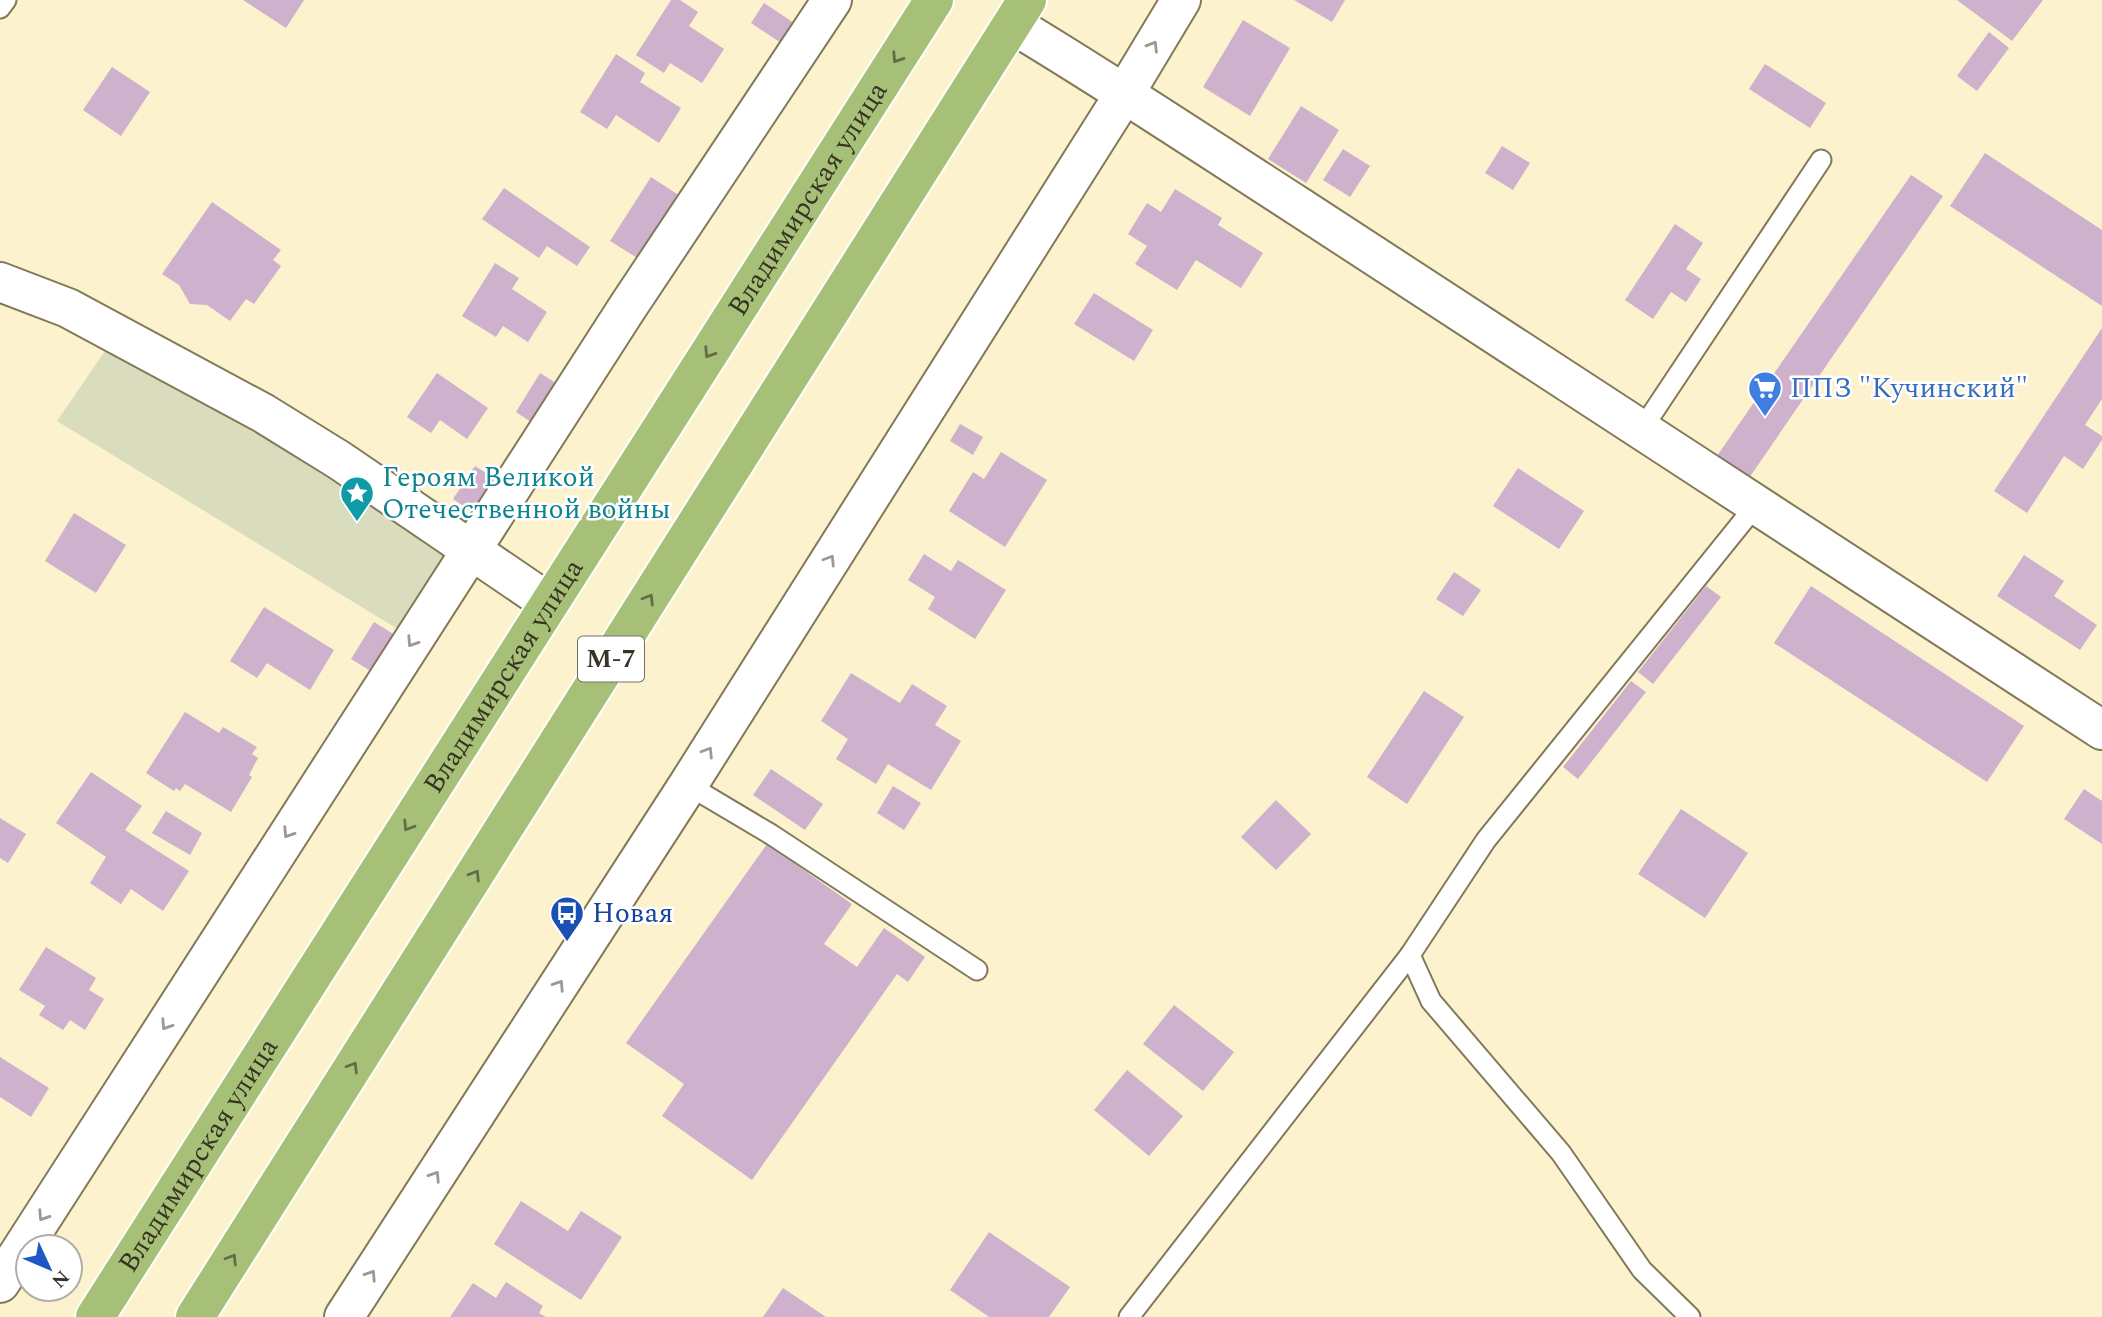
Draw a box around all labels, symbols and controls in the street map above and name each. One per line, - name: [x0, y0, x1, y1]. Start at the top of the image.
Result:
- one-way arrow: [1145, 41, 1158, 54]
- one-way arrow: [893, 50, 906, 63]
- street label: Владимирская улица: [716, 72, 899, 325]
- one-way arrow: [705, 345, 718, 358]
- place label: ППЗ "Кучинский": [1790, 367, 2028, 410]
- supermarket icon: ППЗ "Кучинский": [1746, 369, 1784, 418]
- place label: Героям Великой Отечественной войны: [382, 456, 671, 531]
- place icon: Героям Великой Отечественной войны: [338, 474, 376, 523]
- street label: Владимирская улица: [412, 550, 595, 802]
- one-way arrow: [821, 555, 834, 568]
- one-way arrow: [640, 594, 653, 607]
- one-way arrow: [407, 634, 420, 647]
- road number: М-7: [578, 636, 644, 681]
- one-way arrow: [700, 747, 713, 760]
- one-way arrow: [403, 818, 416, 831]
- one-way arrow: [284, 825, 297, 838]
- one-way arrow: [467, 869, 480, 882]
- place label: Новая: [592, 892, 673, 935]
- bus stop icon: Новая: [548, 894, 586, 943]
- one-way arrow: [550, 980, 563, 993]
- one-way arrow: [161, 1017, 174, 1030]
- street label: Владимирская улица: [107, 1029, 289, 1281]
- one-way arrow: [345, 1062, 358, 1075]
- one-way arrow: [427, 1171, 439, 1184]
- one-way arrow: [39, 1208, 51, 1221]
- north arrow: [14, 1233, 84, 1303]
- one-way arrow: [223, 1254, 236, 1267]
- text: N: [44, 1263, 76, 1294]
- one-way arrow: [362, 1270, 375, 1283]

